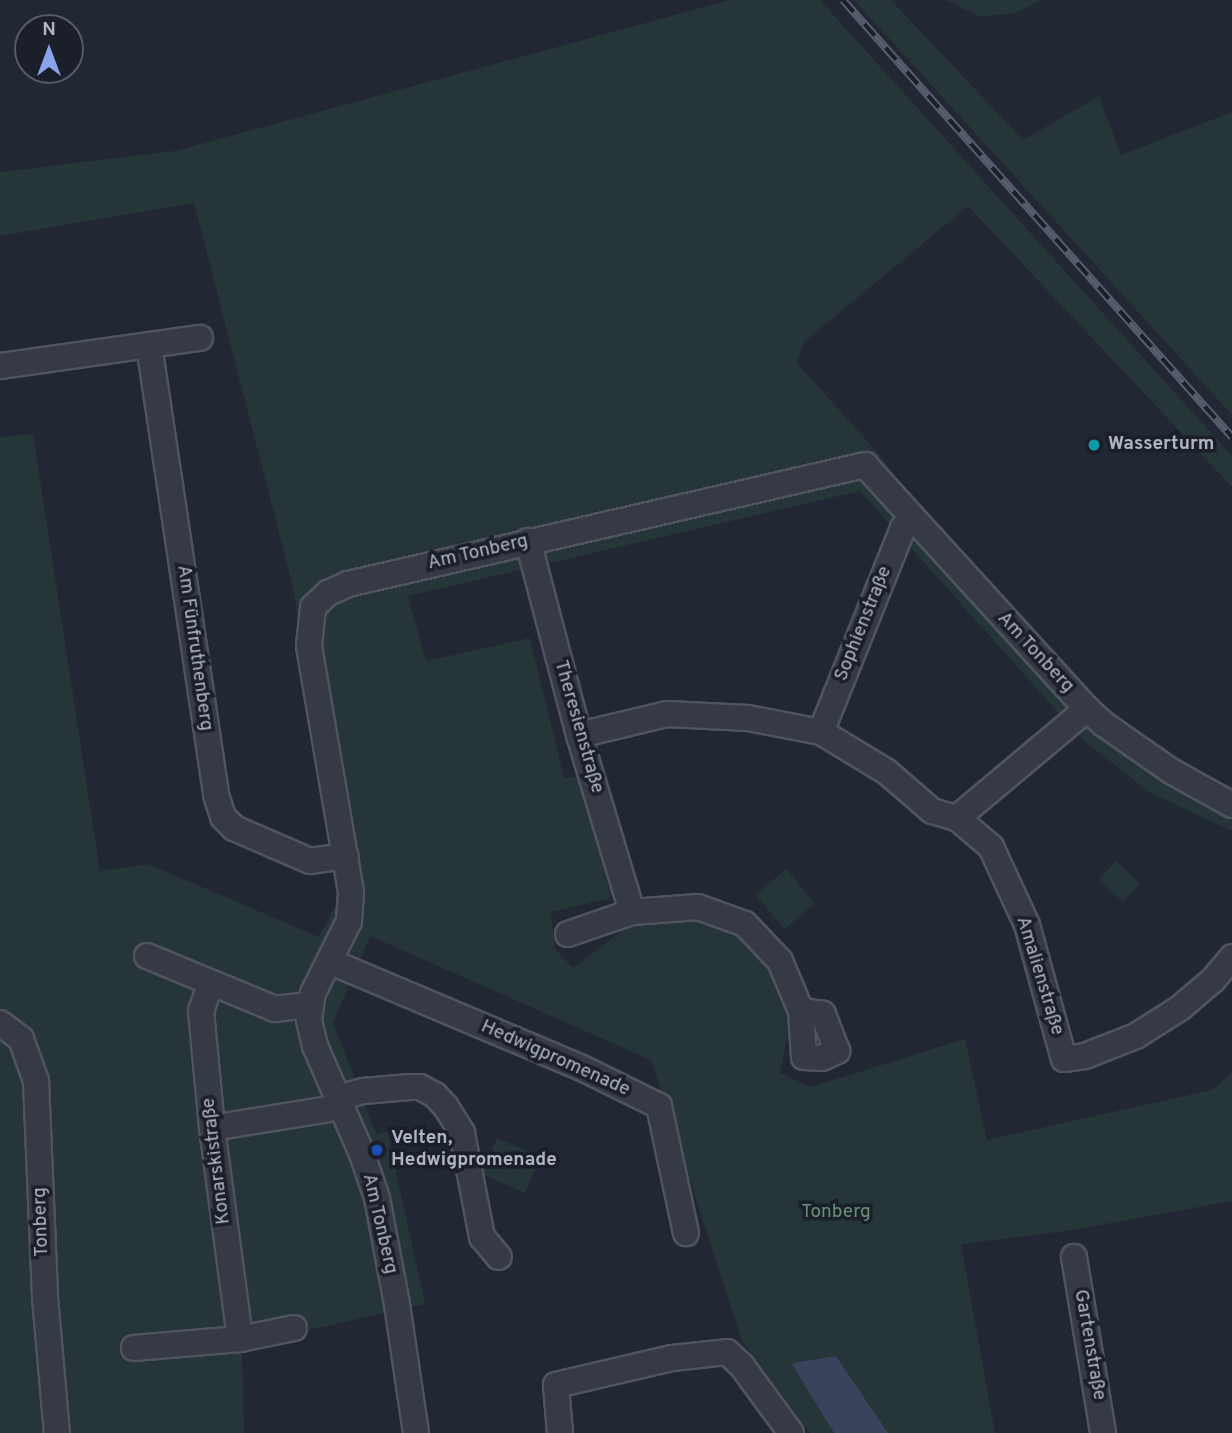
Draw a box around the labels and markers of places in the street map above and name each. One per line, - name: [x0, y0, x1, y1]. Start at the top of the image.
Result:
- place label: Wasserturm: [1108, 434, 1214, 456]
- marker: Wasserturm: [1086, 437, 1102, 453]
- place label: Velten, Hedwigpromenade: [391, 1128, 557, 1172]
- marker: Velten, Hedwigpromenade: [369, 1142, 385, 1158]

